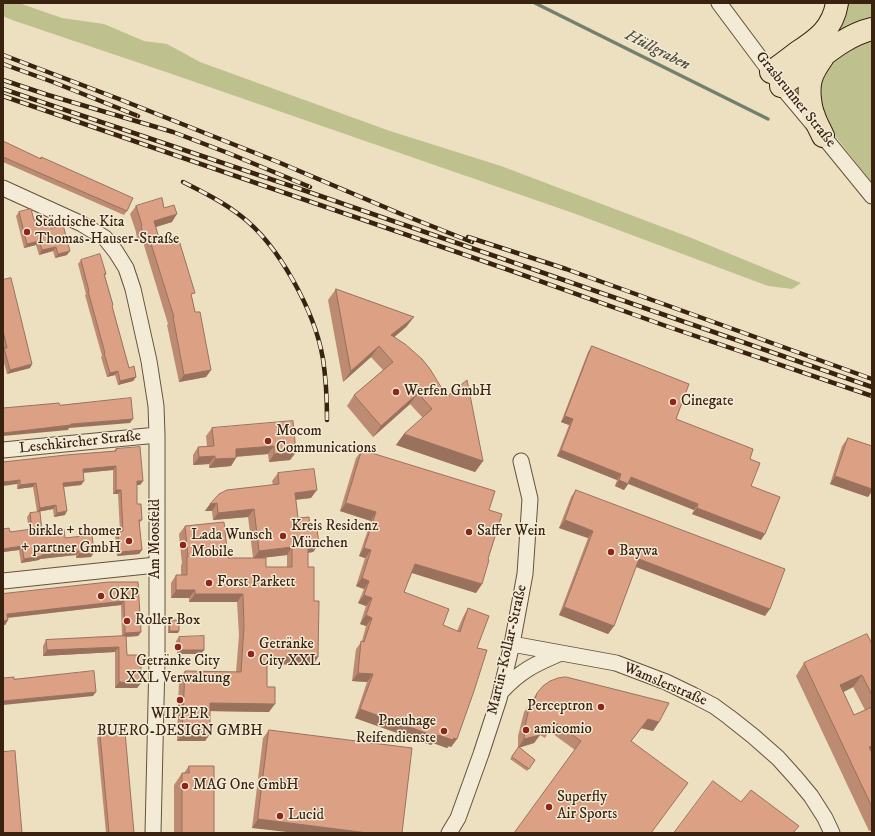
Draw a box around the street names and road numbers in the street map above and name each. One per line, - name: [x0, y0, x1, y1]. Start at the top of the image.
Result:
- street label: Grasbrunner Straße: [751, 49, 839, 151]
- street label: Leschkircher Straße: [18, 428, 142, 458]
- street label: Am Moosfeld: [147, 499, 165, 579]
- street label: Martin-Kollar-Straße: [484, 583, 532, 717]
- street label: Wamslerstraße: [621, 659, 709, 711]

